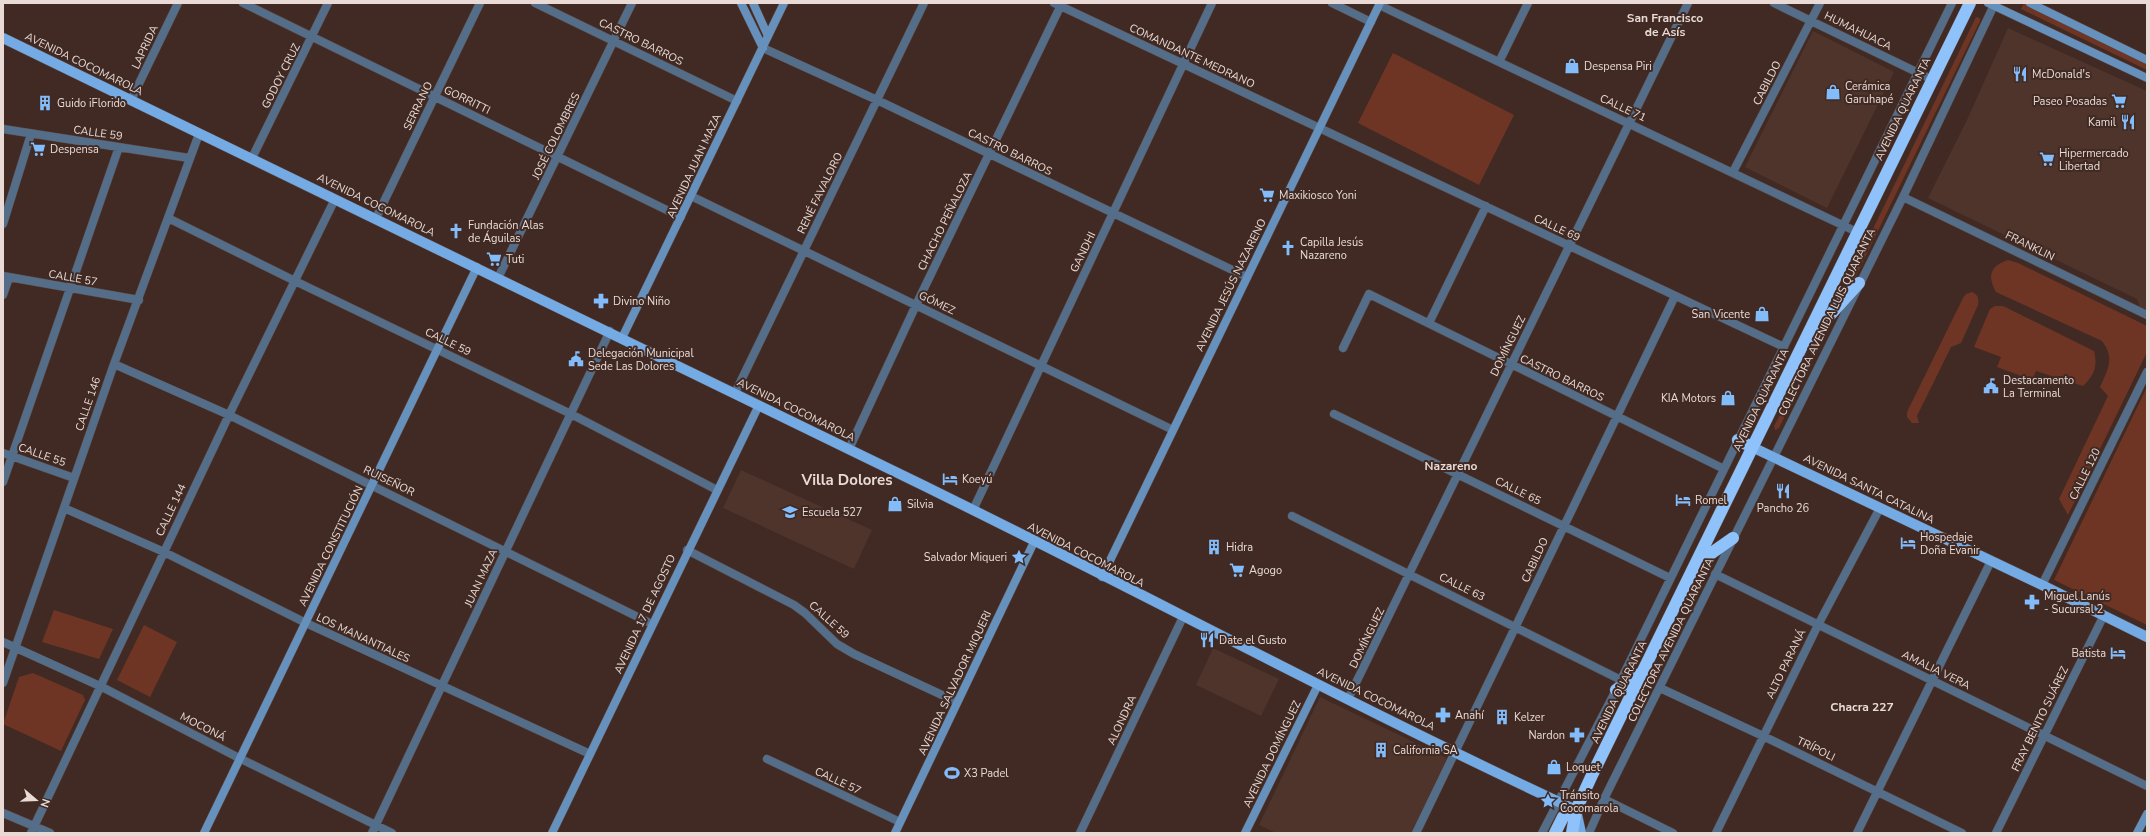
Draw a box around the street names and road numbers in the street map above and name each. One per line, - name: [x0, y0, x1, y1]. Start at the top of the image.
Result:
- street label: HUMAHUACA: [1822, 8, 1894, 54]
- street label: CASTRO BARROS: [596, 15, 686, 69]
- street label: COMANDANTE MEDRANO: [1127, 20, 1257, 92]
- street label: LAPRIDA: [128, 23, 162, 71]
- street label: AVENIDA COCOMAROLA: [23, 29, 145, 99]
- street label: GODOY CRUZ: [258, 40, 304, 111]
- street label: AVENIDA QUARANTA: [1872, 55, 1934, 163]
- street label: CABILDO: [1749, 58, 1785, 108]
- street label: SERRANO: [400, 79, 436, 133]
- street label: GORRITTI: [441, 82, 493, 118]
- street label: JOSÉ COLOMBRES: [527, 89, 584, 183]
- street label: CALLE 71: [1597, 91, 1649, 125]
- street label: AVENIDA JUAN MAZA: [663, 111, 725, 221]
- street label: CALLE 59: [72, 122, 124, 144]
- street label: CASTRO BARROS: [965, 125, 1055, 179]
- street label: RENÉ FAVALORO: [793, 149, 846, 236]
- street label: CHACHO PEÑALOZA: [914, 169, 976, 273]
- street label: AVENIDA COCOMAROLA: [315, 170, 437, 240]
- street label: CALLE 69: [1531, 211, 1583, 245]
- street label: AVENIDA JESÚS NAZARENO: [1191, 216, 1270, 354]
- street label: COLECTORA AVENIDA LUIS QUARANTA: [1775, 226, 1879, 418]
- street label: FRANKLIN: [2003, 228, 2057, 264]
- street label: GANDHI: [1067, 229, 1099, 275]
- street label: CALLE 57: [47, 266, 99, 290]
- street label: GÓMEZ: [916, 287, 959, 318]
- street label: DOMÍNGUEZ: [1486, 312, 1529, 379]
- street label: CALLE 59: [422, 324, 474, 360]
- street label: AVENIDA QUARANTA: [1730, 346, 1792, 454]
- street label: CASTRO BARROS: [1517, 351, 1607, 405]
- street label: CALLE 146: [72, 375, 104, 433]
- street label: AVENIDA COCOMAROLA: [735, 375, 857, 445]
- street label: CALLE 55: [16, 440, 68, 470]
- street label: CALLE 120: [2066, 445, 2104, 503]
- street label: AVENIDA SANTA CATALINA: [1801, 451, 1937, 527]
- street label: RUISEÑOR: [361, 462, 418, 500]
- street label: CALLE 65: [1492, 473, 1544, 509]
- street label: CALLE 144: [152, 481, 190, 539]
- street label: AVENIDA CONSTITUCIÓN: [294, 483, 367, 609]
- street label: AVENIDA COCOMAROLA: [1025, 519, 1147, 591]
- street label: CABILDO: [1518, 535, 1552, 585]
- street label: JUAN MAZA: [461, 547, 501, 610]
- street label: AVENIDA 17 DE AGOSTO: [611, 552, 679, 676]
- street label: COLECTORA AVENIDA QUARANTA: [1625, 555, 1717, 725]
- street label: CALLE 63: [1436, 569, 1488, 605]
- street label: CALLE 59: [806, 598, 852, 642]
- street label: DOMÍNGUEZ: [1345, 604, 1388, 671]
- street label: AVENIDA SALVADOR MIQUERI: [915, 608, 995, 758]
- street label: LOS MANANTIALES: [314, 610, 413, 666]
- street label: ALTO PARANÁ: [1762, 626, 1809, 701]
- street label: AVENIDA QUARANTA: [1588, 638, 1650, 746]
- street label: AMALIA VERA: [1899, 647, 1973, 693]
- street label: FRAY BENITO SUÁREZ: [2007, 663, 2072, 774]
- street label: AVENIDA COCOMAROLA: [1315, 664, 1437, 734]
- street label: ALONDRA: [1104, 693, 1140, 747]
- street label: AVENIDA DOMÍNGUEZ: [1239, 697, 1305, 810]
- street label: MOCONÁ: [177, 708, 229, 745]
- street label: TRÍPOLI: [1794, 732, 1838, 765]
- street label: CALLE 57: [812, 764, 864, 798]

